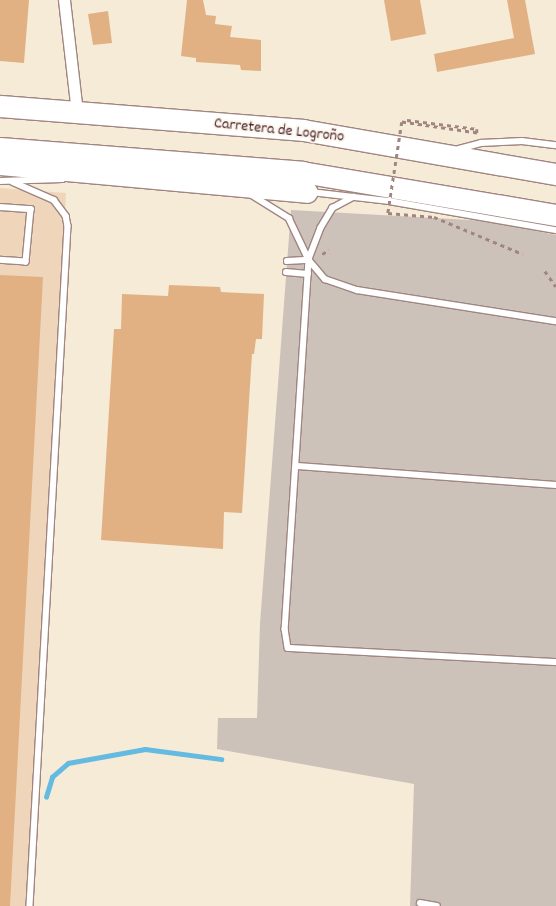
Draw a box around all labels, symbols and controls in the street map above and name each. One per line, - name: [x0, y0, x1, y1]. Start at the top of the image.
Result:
- street label: Carretera de Logroño: [213, 115, 345, 147]

